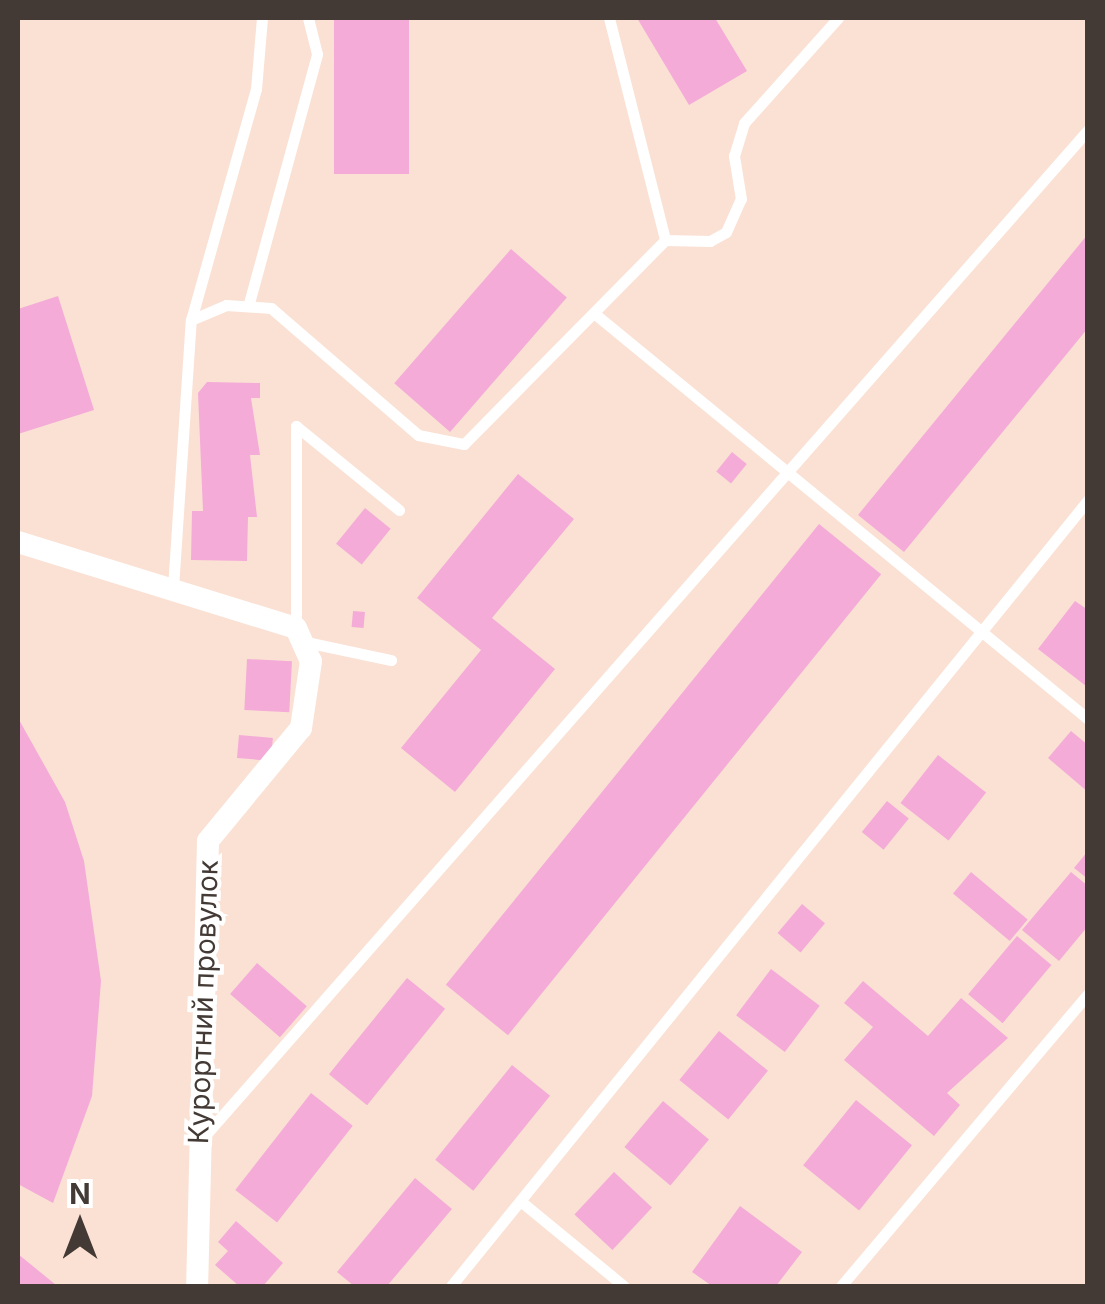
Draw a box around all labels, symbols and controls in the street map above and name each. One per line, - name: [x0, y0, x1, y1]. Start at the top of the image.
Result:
- street label: Курортний провулок: [181, 859, 225, 1145]
- north arrow: [30, 1174, 130, 1274]
- text: N: [69, 1177, 91, 1211]

